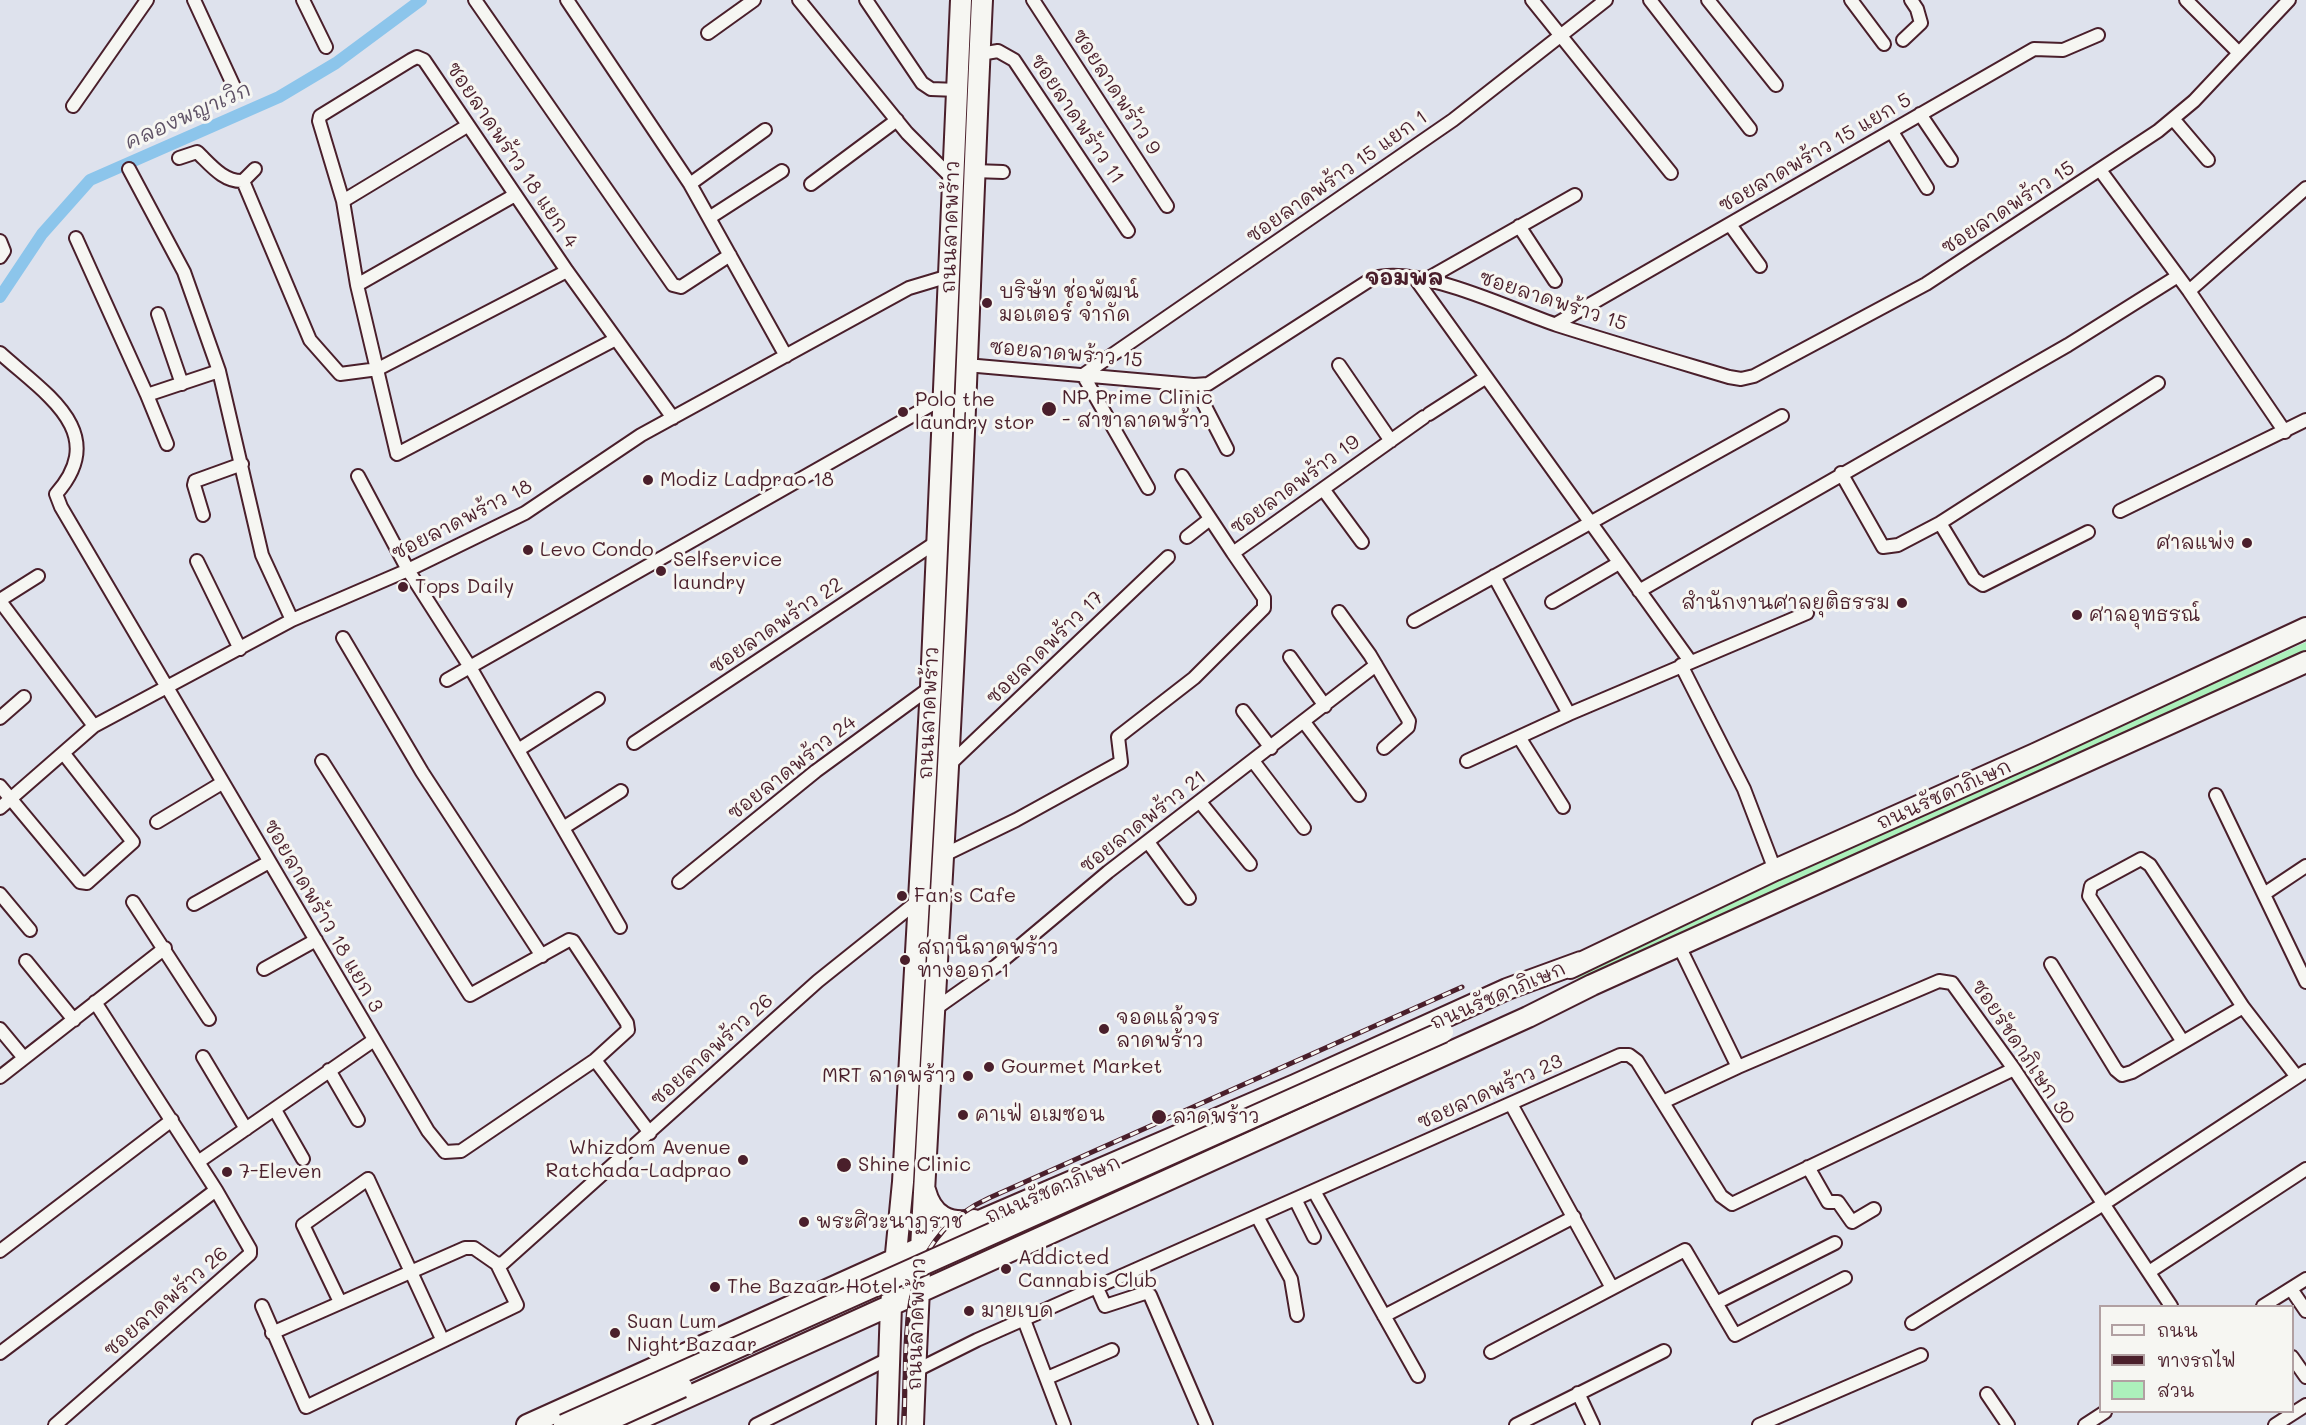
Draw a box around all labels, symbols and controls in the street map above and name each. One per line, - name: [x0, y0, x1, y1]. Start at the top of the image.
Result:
- street label: ซอยลาดพร้าว 9: [1066, 25, 1166, 159]
- street label: ซอยลาดพร้าว 11: [1025, 50, 1129, 188]
- street label: ซอยลาดพร้าว 18 แยก 4: [441, 58, 583, 252]
- water label: คลองพญาเวิก: [121, 77, 255, 155]
- street label: ซอยลาดพร้าว 15 แยก 5: [1714, 88, 1916, 218]
- street label: ซอยลาดพร้าว 15 แยก 1: [1242, 105, 1432, 249]
- street label: ซอยลาดพร้าว 15: [1937, 156, 2079, 260]
- street label: ถนนลาดพร้าว: [937, 160, 965, 294]
- district label: จอมพล: [1365, 265, 1443, 291]
- street label: ซอยลาดพร้าว 15: [1476, 266, 1630, 336]
- place label: บริษัท ช่อพัฒน์ มอเตอร์ จำกัด: [999, 280, 1139, 327]
- marker: บริษัท ช่อพัฒน์ มอเตอร์ จำกัด: [980, 296, 994, 310]
- street label: ซอยลาดพร้าว 15: [988, 335, 1144, 373]
- place label: NP Prime Clinic - สาขาลาดพร้าว: [1062, 386, 1213, 433]
- place label: Polo the laundry stor: [915, 388, 1034, 435]
- marker: NP Prime Clinic - สาขาลาดพร้าว: [1040, 400, 1058, 418]
- marker: Polo the laundry stor: [896, 405, 910, 419]
- street label: ซอยลาดพร้าว 19: [1226, 430, 1364, 540]
- place label: Modiz Ladprao 18: [660, 468, 834, 492]
- marker: Modiz Ladprao 18: [641, 473, 655, 487]
- street label: ซอยลาดพร้าว 18: [388, 474, 536, 566]
- place label: ศาลแพ่ง: [2156, 531, 2235, 555]
- marker: ศาลแพ่ง: [2240, 536, 2254, 550]
- place label: Levo Condo: [540, 538, 653, 562]
- marker: Levo Condo: [521, 543, 535, 557]
- place label: Selfservice laundry: [673, 548, 782, 595]
- marker: Selfservice laundry: [654, 564, 668, 578]
- street label: ซอยลาดพร้าว 22: [705, 573, 847, 679]
- place label: Tops Daily: [415, 575, 514, 599]
- marker: Tops Daily: [396, 580, 410, 594]
- street label: ซอยลาดพร้าว 17: [981, 586, 1109, 710]
- place label: สำนักงานศาลยุติธรรม: [1681, 591, 1890, 615]
- marker: สำนักงานศาลยุติธรรม: [1895, 596, 1909, 610]
- place label: ศาลอุทธรณ์: [2089, 603, 2200, 627]
- marker: ศาลอุทธรณ์: [2070, 608, 2084, 622]
- street label: ถนนลาดพร้าว: [914, 646, 944, 780]
- street label: ซอยลาดพร้าว 24: [723, 710, 861, 826]
- street label: ถนนรัชดาภิเษก: [1873, 755, 2015, 835]
- street label: ซอยลาดพร้าว 21: [1075, 765, 1211, 879]
- street label: ซอยลาดพร้าว 18 แยก 3: [258, 815, 388, 1017]
- place label: Fan's Cafe: [914, 884, 1016, 908]
- marker: Fan's Cafe: [895, 889, 909, 903]
- place label: สถานีลาดพร้าว ทางออก 1: [917, 936, 1059, 983]
- marker: สถานีลาดพร้าว ทางออก 1: [898, 953, 912, 967]
- street label: ถนนรัชดาภิเษก: [1427, 957, 1569, 1035]
- street label: ซอยรัชดาภิเษก 30: [1966, 975, 2080, 1129]
- street label: ซอยลาดพร้าว 26: [646, 989, 778, 1111]
- place label: จอดแล้วจร ลาดพร้าว: [1116, 1006, 1220, 1053]
- marker: จอดแล้วจร ลาดพร้าว: [1097, 1022, 1111, 1036]
- street label: ซอยลาดพร้าว 23: [1414, 1049, 1566, 1135]
- place label: Gourmet Market: [1001, 1055, 1162, 1079]
- marker: Gourmet Market: [982, 1060, 996, 1074]
- place label: MRT ลาดพร้าว: [822, 1064, 956, 1088]
- marker: MRT ลาดพร้าว: [961, 1069, 975, 1083]
- place label: คาเฟ่ อเมซอน: [975, 1103, 1105, 1127]
- place label: ลาดพร้าว: [1172, 1105, 1260, 1129]
- marker: คาเฟ่ อเมซอน: [956, 1108, 970, 1122]
- marker: ลาดพร้าว: [1150, 1108, 1168, 1126]
- place label: Whizdom Avenue Ratchada-Ladprao: [545, 1136, 731, 1183]
- street label: ถนนรัชดาภิเษก: [982, 1151, 1124, 1229]
- marker: Whizdom Avenue Ratchada-Ladprao: [736, 1153, 750, 1167]
- place label: Shine Clinic: [858, 1153, 971, 1177]
- marker: Shine Clinic: [835, 1156, 853, 1174]
- place label: 7-Eleven: [239, 1160, 321, 1184]
- marker: 7-Eleven: [220, 1165, 234, 1179]
- place label: พระศิวะนาฏราช: [816, 1210, 963, 1234]
- marker: พระศิวะนาฏราช: [797, 1215, 811, 1229]
- street label: ซอยลาดพร้าว 26: [99, 1242, 233, 1362]
- place label: Addicted Cannabis Club: [1018, 1246, 1157, 1293]
- street label: ถนนลาดพร้าว: [903, 1257, 931, 1391]
- marker: Addicted Cannabis Club: [999, 1262, 1013, 1276]
- place label: The Bazaar Hotel: [727, 1275, 898, 1299]
- marker: The Bazaar Hotel: [708, 1280, 722, 1294]
- place label: มายเบด: [981, 1299, 1054, 1323]
- marker: มายเบด: [962, 1304, 976, 1318]
- legend: [2099, 1305, 2294, 1413]
- place label: Suan Lum Night Bazaar: [627, 1310, 757, 1357]
- text: ถนน: [2157, 1318, 2198, 1342]
- marker: Suan Lum Night Bazaar: [608, 1326, 622, 1340]
- text: ทางรถไฟ: [2157, 1348, 2236, 1372]
- text: สวน: [2157, 1378, 2194, 1402]

